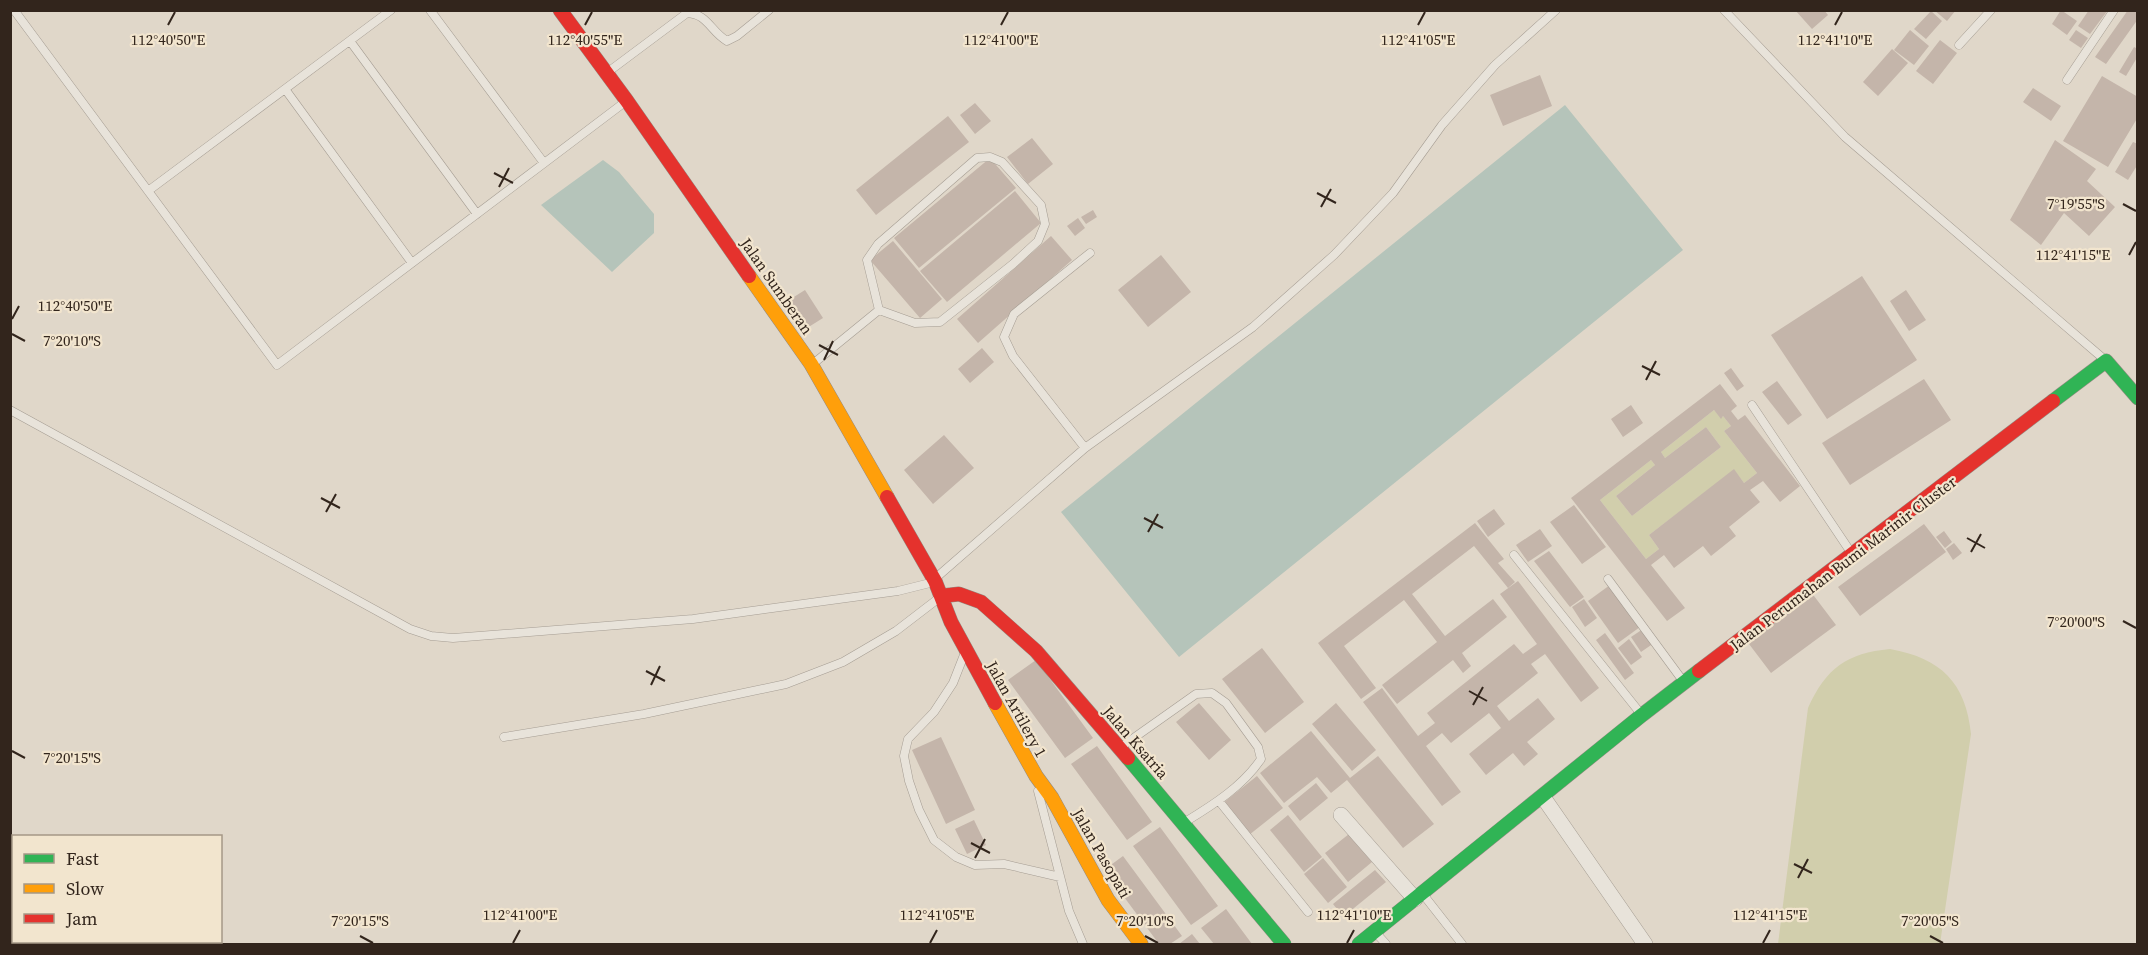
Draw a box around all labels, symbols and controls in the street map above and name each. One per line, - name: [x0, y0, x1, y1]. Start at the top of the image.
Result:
- text: 112°40'50"E: [131, 29, 205, 50]
- text: 112°40'55"E: [548, 29, 622, 50]
- text: 112°41'00"E: [964, 29, 1038, 50]
- text: 112°41'05"E: [1381, 29, 1455, 50]
- text: 112°41'10"E: [1798, 29, 1872, 50]
- text: 7°19'55"S: [2047, 193, 2105, 214]
- street label: Jalan Sumberan: [735, 232, 819, 339]
- text: 112°41'15"E: [2036, 244, 2110, 265]
- text: 112°40'50"E: [38, 295, 112, 316]
- text: 7°20'10"S: [43, 330, 101, 351]
- street label: Jalan Perumahan Bumi Marinir Cluster: [1724, 470, 1961, 656]
- text: 7°20'00"S: [2047, 611, 2105, 632]
- street label: Jalan Artilery 1: [981, 656, 1053, 761]
- street label: Jalan Ksatria: [1097, 700, 1175, 784]
- text: 7°20'15"S: [43, 747, 101, 768]
- street label: Jalan Pasopati: [1067, 803, 1137, 902]
- legend: [12, 835, 222, 943]
- text: Fast: [66, 846, 99, 871]
- text: Slow: [66, 876, 104, 901]
- text: 112°41'00"E: [483, 904, 557, 925]
- text: 112°41'05"E: [900, 904, 974, 925]
- text: 112°41'10"E: [1317, 904, 1391, 925]
- text: 112°41'15"E: [1733, 904, 1807, 925]
- text: Jam: [65, 906, 98, 931]
- text: 7°20'15"S: [331, 910, 389, 931]
- text: 7°20'10"S: [1116, 910, 1174, 931]
- text: 7°20'05"S: [1901, 910, 1959, 931]

